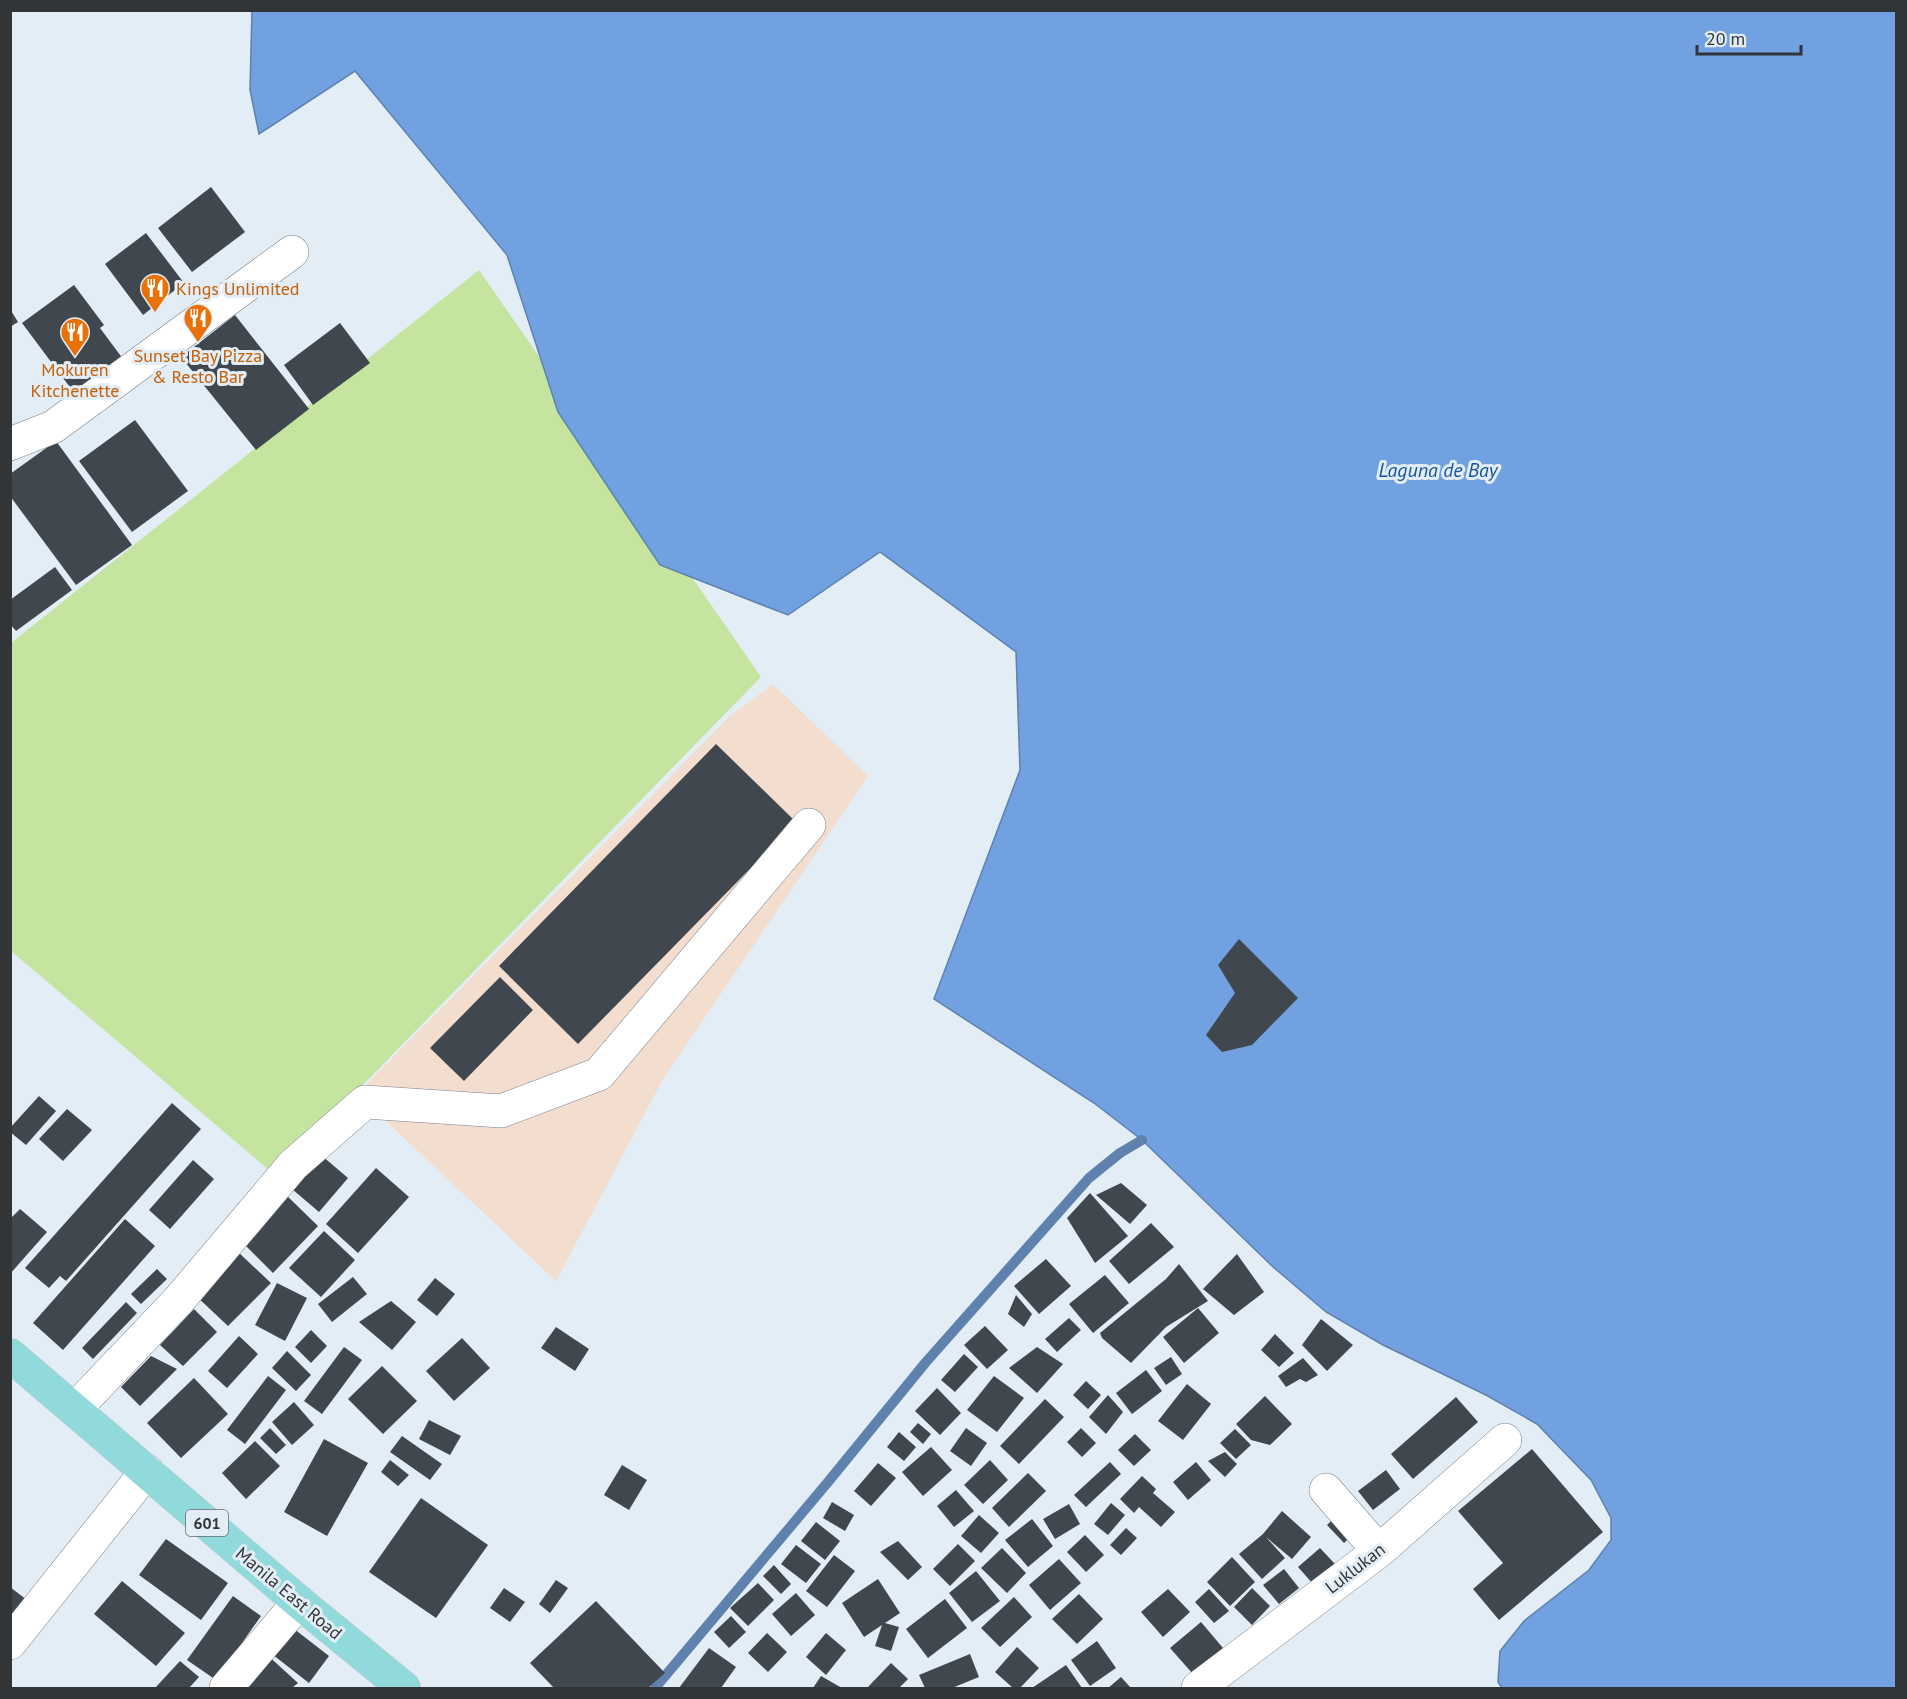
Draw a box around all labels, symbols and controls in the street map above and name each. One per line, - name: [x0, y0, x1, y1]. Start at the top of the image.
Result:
- scale bar: [1697, 18, 1800, 56]
- text: 20 m: [1706, 27, 1745, 50]
- restaurant icon: Kings Unlimited: [139, 272, 171, 314]
- place label: Kings Unlimited: [176, 277, 300, 300]
- restaurant icon: Sunset Bay Pizza & Resto Bar: [182, 302, 214, 344]
- restaurant icon: Mokuren Kitchenette: [59, 316, 91, 358]
- place label: Sunset Bay Pizza & Resto Bar: [134, 344, 262, 388]
- place label: Mokuren Kitchenette: [31, 358, 119, 402]
- water label: Laguna de Bay: [1378, 457, 1499, 483]
- road number: 601: [186, 1510, 228, 1536]
- street label: Luklukan: [1320, 1538, 1390, 1598]
- street label: Manila East Road: [231, 1542, 347, 1644]

